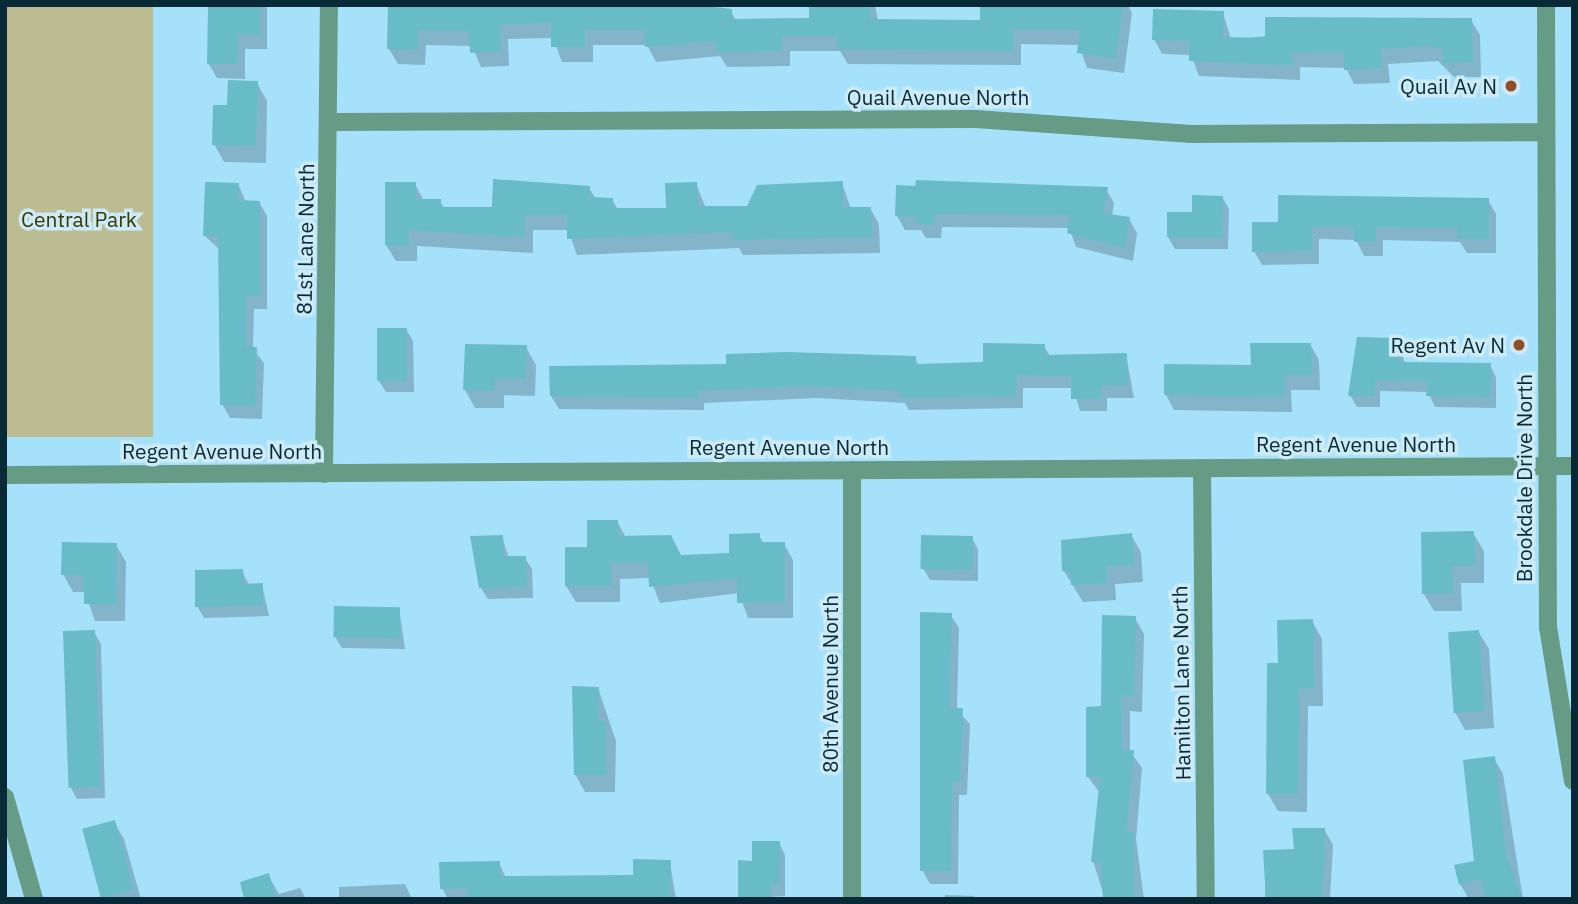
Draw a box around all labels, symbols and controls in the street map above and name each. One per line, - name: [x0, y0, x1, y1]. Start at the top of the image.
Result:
- place label: Quail Av N: [1400, 73, 1497, 99]
- marker: Quail Av N: [1503, 78, 1519, 94]
- street label: Quail Avenue North: [847, 84, 1029, 110]
- street label: 81st Lane North: [291, 163, 319, 315]
- park label: Central Park: [21, 206, 137, 232]
- place label: Regent Av N: [1390, 332, 1505, 358]
- marker: Regent Av N: [1511, 337, 1527, 353]
- street label: Brookdale Drive North: [1511, 374, 1537, 582]
- street label: Regent Avenue North: [1256, 431, 1456, 457]
- street label: Regent Avenue North: [689, 434, 889, 460]
- street label: Regent Avenue North: [122, 438, 322, 464]
- street label: Hamilton Lane North: [1167, 585, 1195, 781]
- street label: 80th Avenue North: [817, 595, 843, 773]

